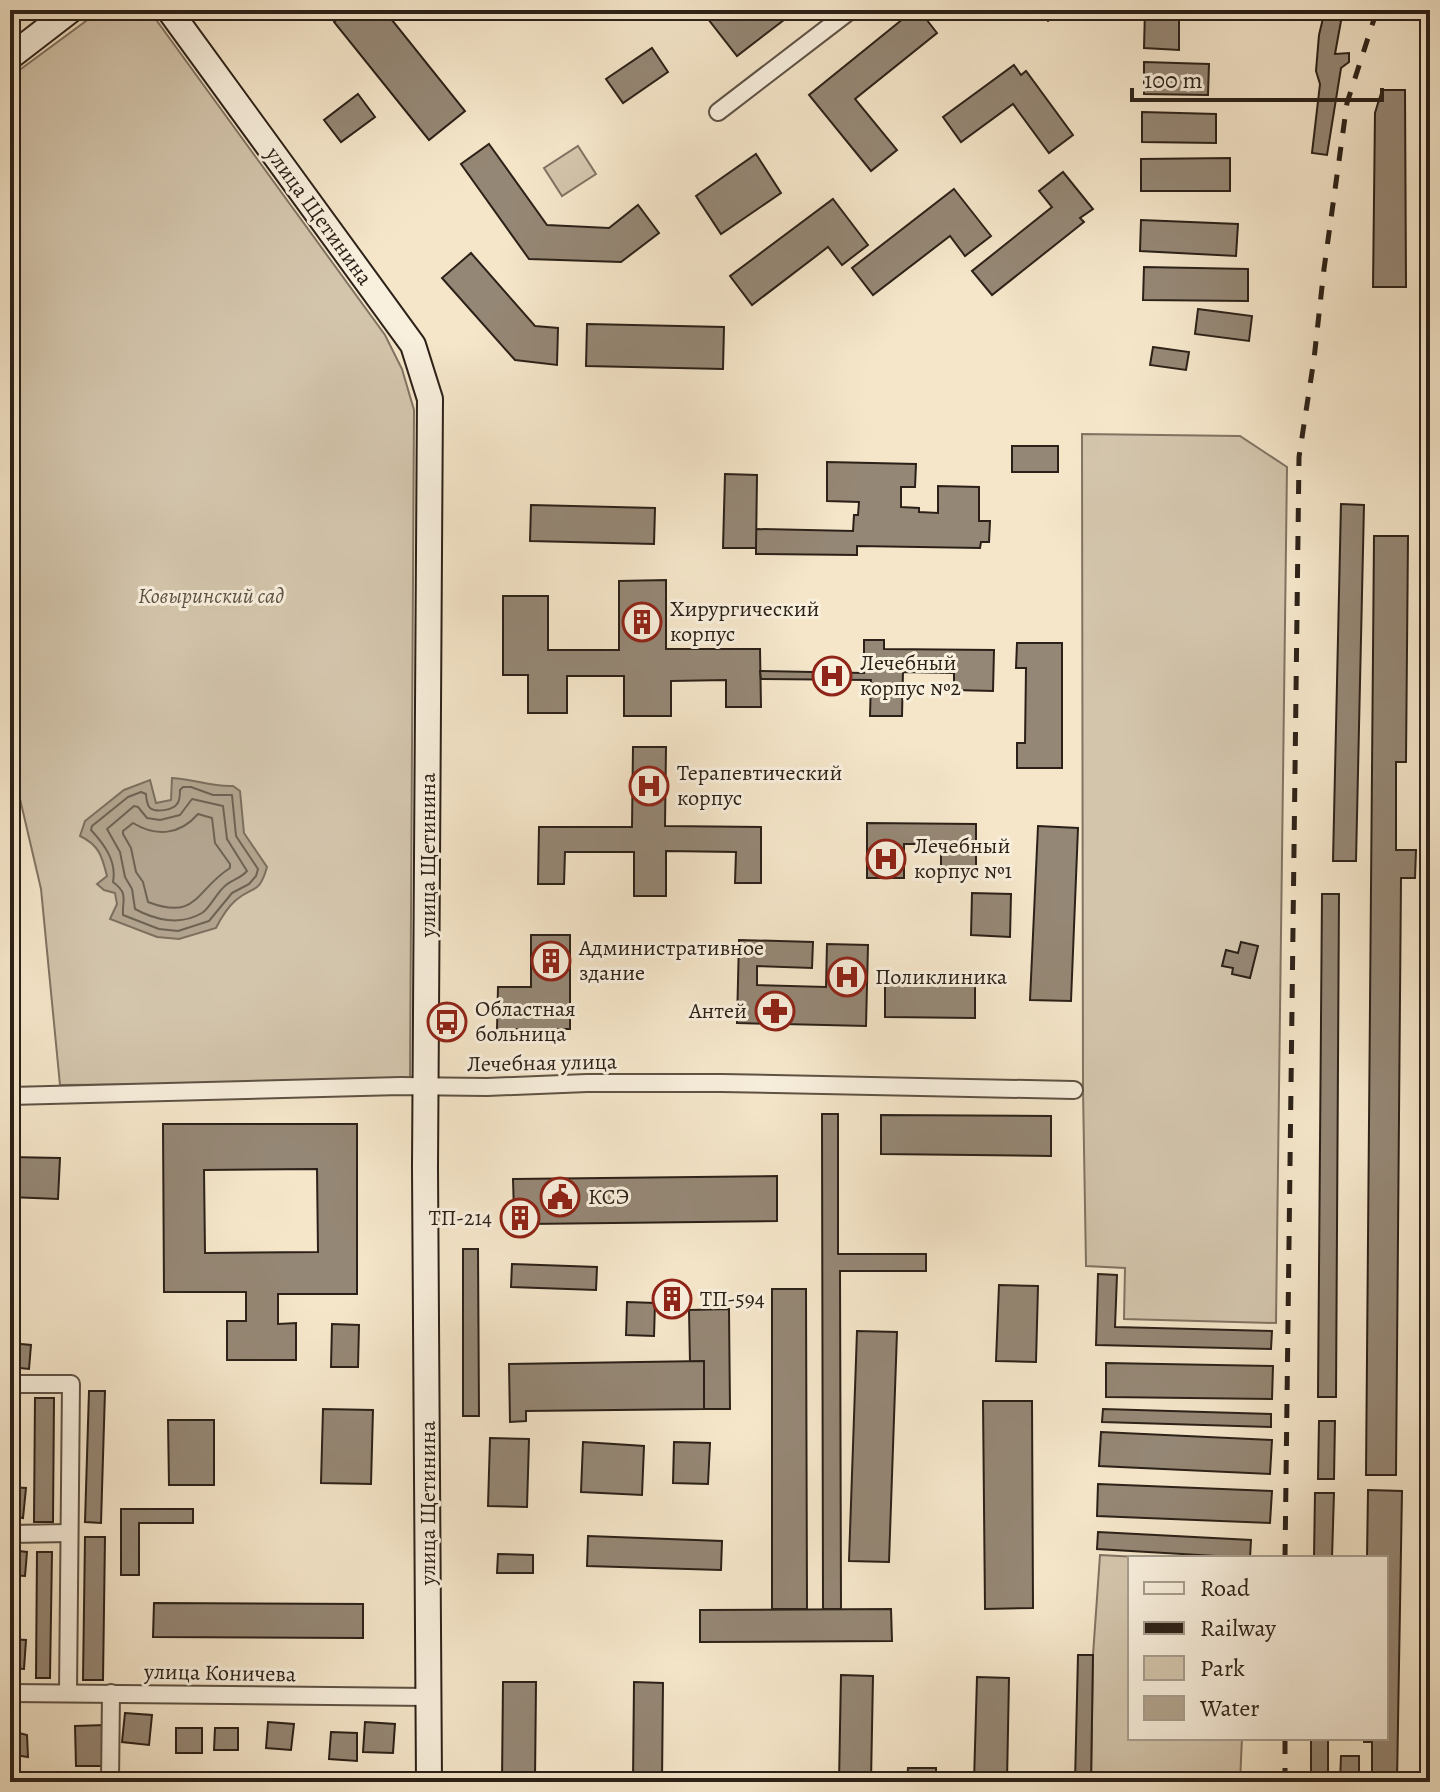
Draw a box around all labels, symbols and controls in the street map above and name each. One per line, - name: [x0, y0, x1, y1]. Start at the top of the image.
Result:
- scale bar: [1132, 52, 1382, 102]
- text: 100 m: [1144, 64, 1203, 96]
- street label: улица Щетинина: [258, 140, 380, 292]
- park label: Ковыринский сад: [138, 581, 284, 611]
- place label: Хирургический корпус: [670, 594, 819, 649]
- building icon: Хирургический корпус: [621, 601, 663, 643]
- place label: Лечебный корпус №2: [860, 648, 961, 703]
- hospital icon: Лечебный корпус №2: [811, 655, 853, 697]
- place label: Терапевтический корпус: [677, 758, 842, 813]
- hospital icon: Терапевтический корпус: [628, 765, 670, 807]
- street label: улица Щетинина: [413, 772, 443, 938]
- place label: Лечебный корпус №1: [914, 831, 1012, 886]
- hospital icon: Лечебный корпус №1: [865, 838, 907, 880]
- place label: Административное здание: [578, 933, 764, 988]
- building icon: Административное здание: [530, 940, 572, 982]
- hospital icon: Поликлиника: [826, 956, 868, 998]
- place label: Поликлиника: [875, 962, 1008, 992]
- pharmacy icon: Антей: [754, 990, 796, 1032]
- place label: Областная больница: [475, 994, 576, 1049]
- place label: Антей: [688, 996, 747, 1026]
- bus stop icon: Областная больница: [426, 1001, 468, 1043]
- street label: Лечебная улица: [467, 1047, 618, 1079]
- public building icon: КСЭ: [539, 1176, 581, 1218]
- place label: КСЭ: [588, 1182, 629, 1212]
- building icon: ТП-214: [499, 1197, 541, 1239]
- place label: ТП-214: [429, 1203, 492, 1233]
- building icon: ТП-594: [651, 1278, 693, 1320]
- place label: ТП-594: [700, 1284, 765, 1314]
- street label: улица Щетинина: [413, 1420, 443, 1586]
- legend: [1128, 1556, 1388, 1740]
- text: Road: [1200, 1572, 1250, 1604]
- text: Railway: [1200, 1612, 1276, 1644]
- text: Park: [1200, 1652, 1245, 1684]
- street label: улица Коничева: [143, 1657, 297, 1689]
- text: Water: [1199, 1692, 1260, 1724]

